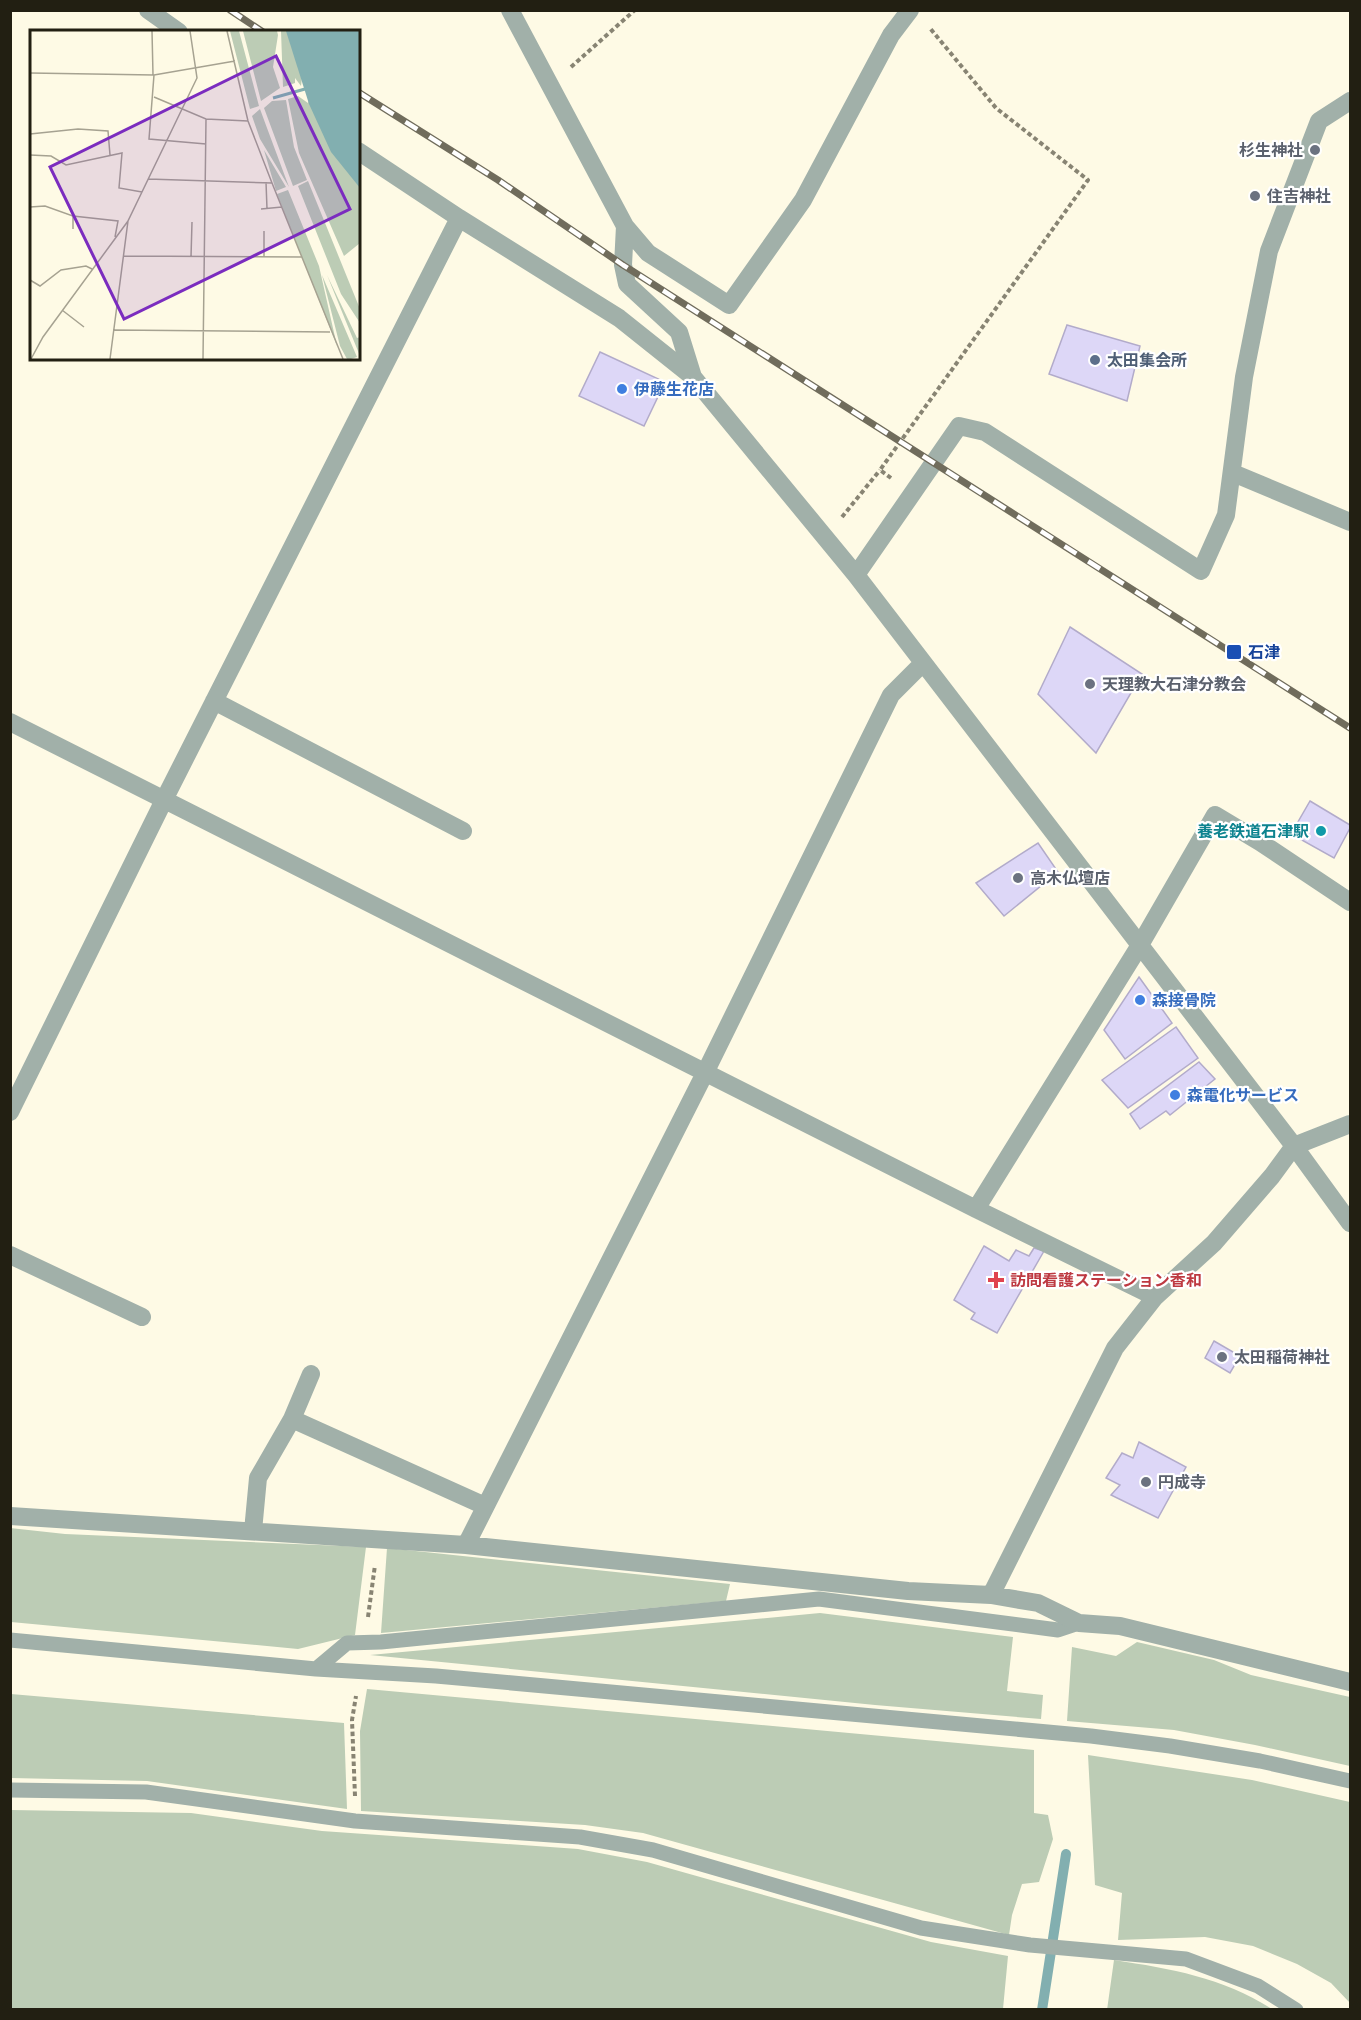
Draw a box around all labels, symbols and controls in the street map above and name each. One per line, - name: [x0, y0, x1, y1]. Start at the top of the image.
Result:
- inset map: [30, 30, 360, 360]
- place label: 杉生神社: [1239, 140, 1303, 160]
- marker: 杉生神社: [1308, 143, 1322, 157]
- place label: 住吉神社: [1266, 186, 1331, 206]
- marker: 住吉神社: [1248, 189, 1262, 203]
- place label: 太田集会所: [1107, 350, 1187, 370]
- marker: 太田集会所: [1088, 353, 1102, 367]
- place label: 伊藤生花店: [633, 379, 714, 399]
- marker: 伊藤生花店: [615, 382, 629, 396]
- place label: 石津: [1248, 642, 1280, 662]
- marker: 石津: [1225, 643, 1243, 661]
- place label: 天理教大石津分教会: [1102, 674, 1246, 694]
- marker: 天理教大石津分教会: [1083, 677, 1097, 691]
- place label: 養老鉄道石津駅: [1197, 821, 1309, 841]
- marker: 養老鉄道石津駅: [1314, 824, 1328, 838]
- place label: 高木仏壇店: [1030, 868, 1110, 888]
- marker: 高木仏壇店: [1011, 871, 1025, 885]
- place label: 森接骨院: [1152, 990, 1216, 1010]
- marker: 森接骨院: [1133, 993, 1147, 1007]
- place label: 森電化サービス: [1187, 1085, 1299, 1105]
- marker: 森電化サービス: [1168, 1088, 1182, 1102]
- place label: 訪問看護ステーション香和: [1010, 1270, 1202, 1290]
- marker: 訪問看護ステーション香和: [987, 1271, 1005, 1289]
- place label: 太田稲荷神社: [1234, 1347, 1330, 1367]
- marker: 太田稲荷神社: [1215, 1350, 1229, 1364]
- place label: 円成寺: [1158, 1472, 1206, 1492]
- marker: 円成寺: [1139, 1475, 1153, 1489]

